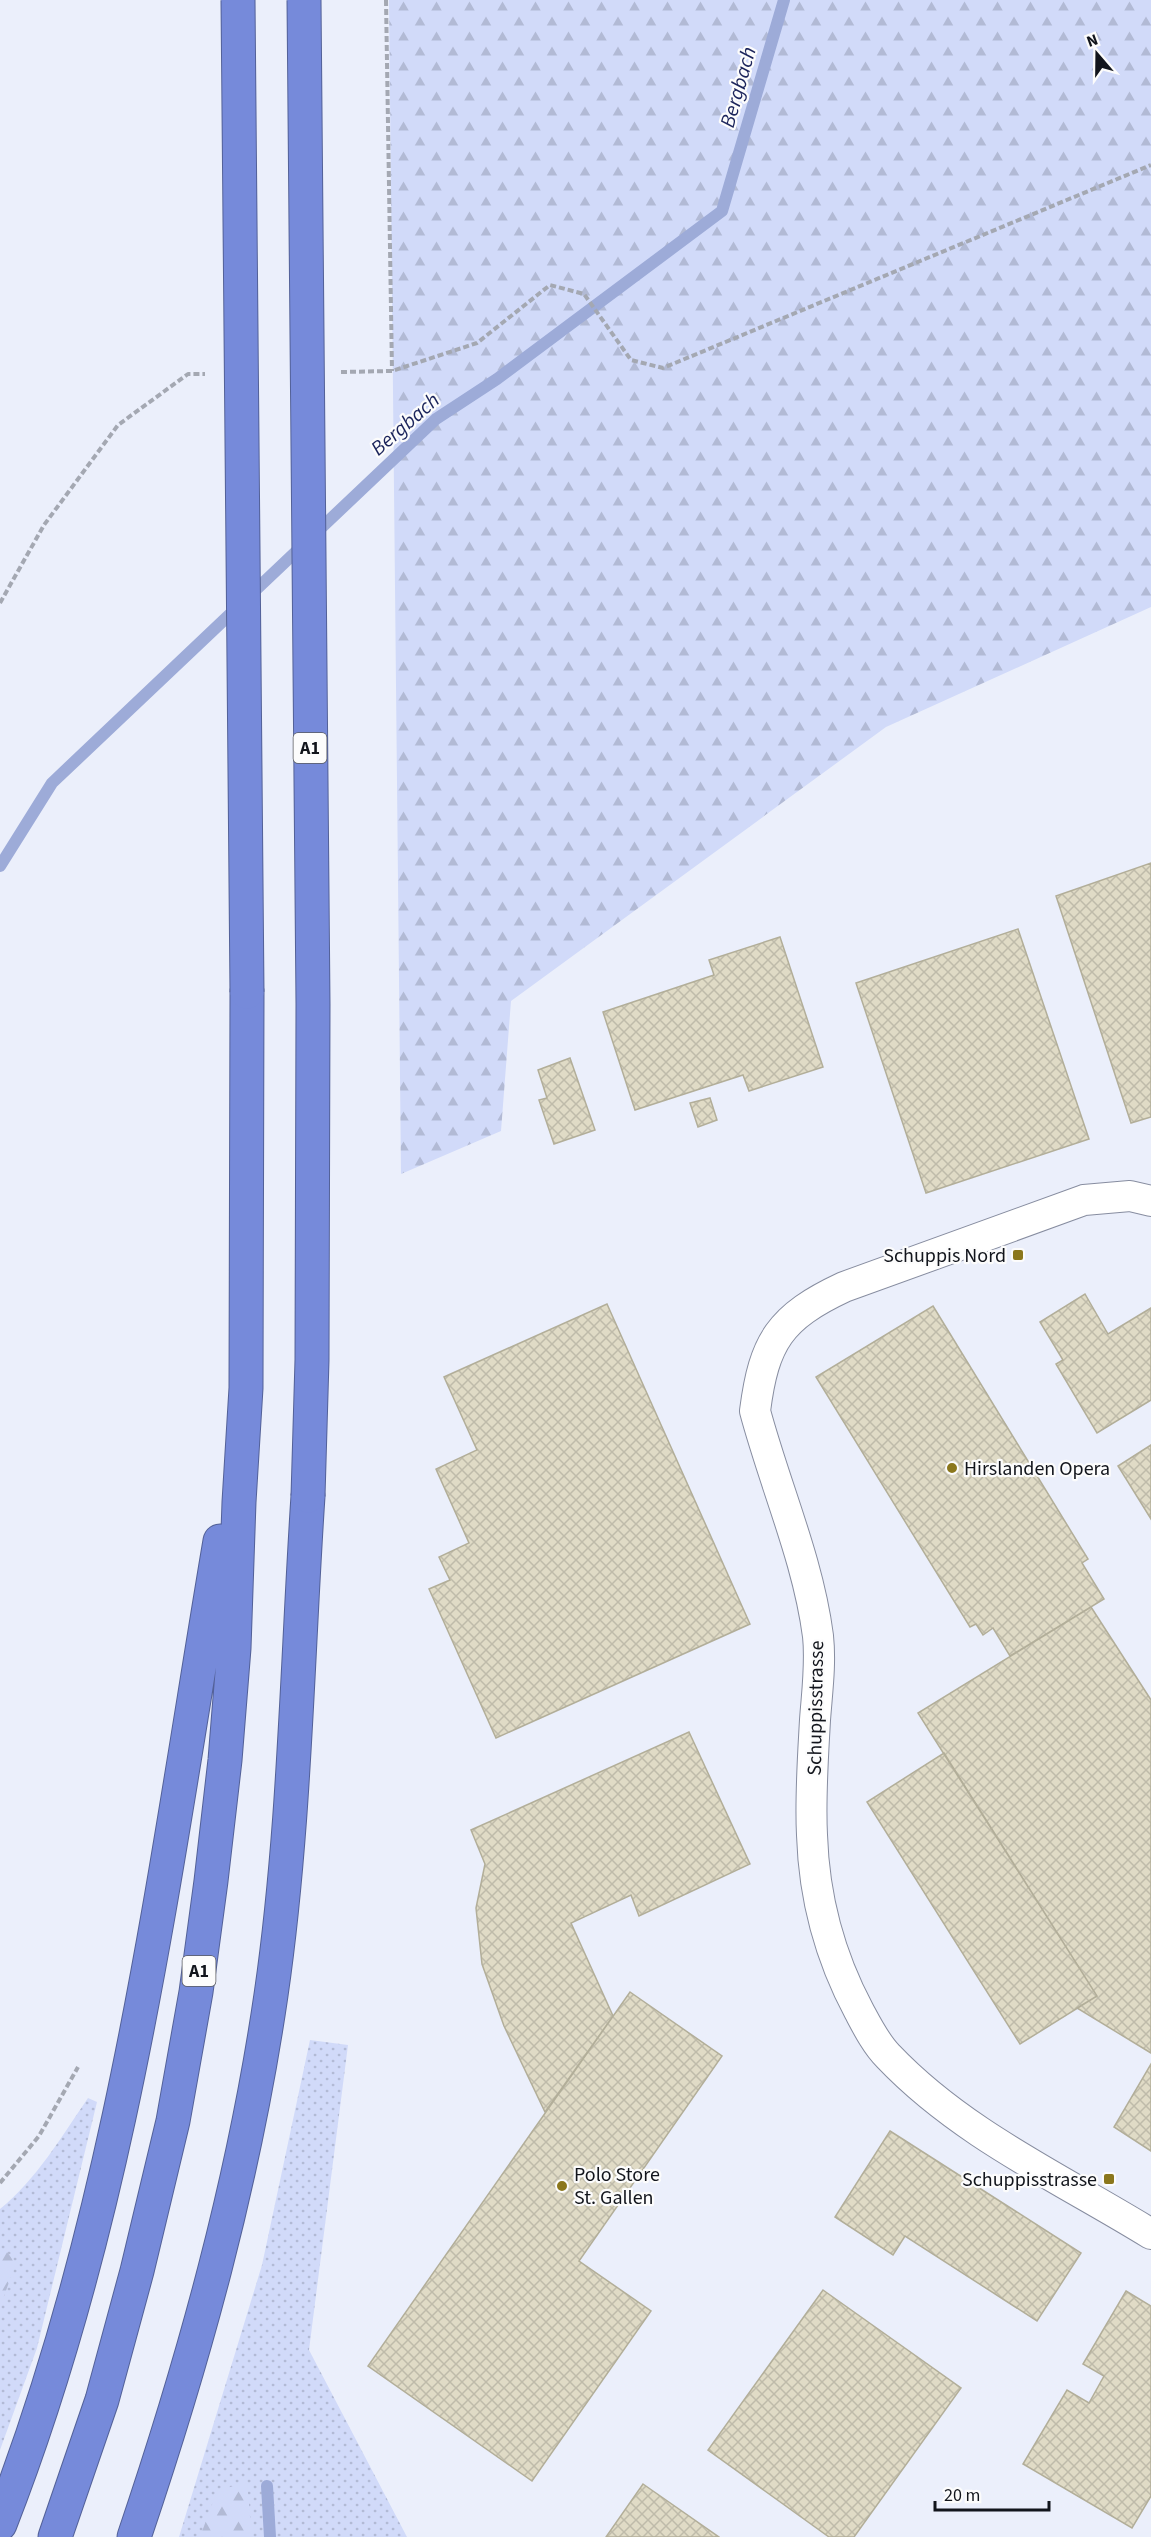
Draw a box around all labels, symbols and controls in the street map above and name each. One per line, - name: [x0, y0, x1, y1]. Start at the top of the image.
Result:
- north arrow: [1067, 24, 1127, 84]
- text: N: [1083, 29, 1101, 53]
- water label: Bergbach: [712, 43, 764, 131]
- water label: Bergbach: [364, 386, 446, 462]
- road number: A1: [294, 733, 326, 763]
- place label: Schuppis Nord: [883, 1242, 1006, 1270]
- marker: Schuppis Nord: [1011, 1248, 1025, 1262]
- place label: Hirslanden Opera: [964, 1455, 1110, 1483]
- marker: Hirslanden Opera: [945, 1461, 959, 1475]
- street label: Schuppisstrasse: [801, 1640, 831, 1776]
- road number: A1: [182, 1956, 216, 1986]
- place label: Polo Store St. Gallen: [574, 2161, 660, 2212]
- place label: Schuppisstrasse: [962, 2166, 1097, 2194]
- marker: Schuppisstrasse: [1102, 2172, 1116, 2186]
- marker: Polo Store St. Gallen: [555, 2179, 569, 2193]
- scale bar: [935, 2474, 1049, 2512]
- text: 20 m: [944, 2483, 980, 2508]

